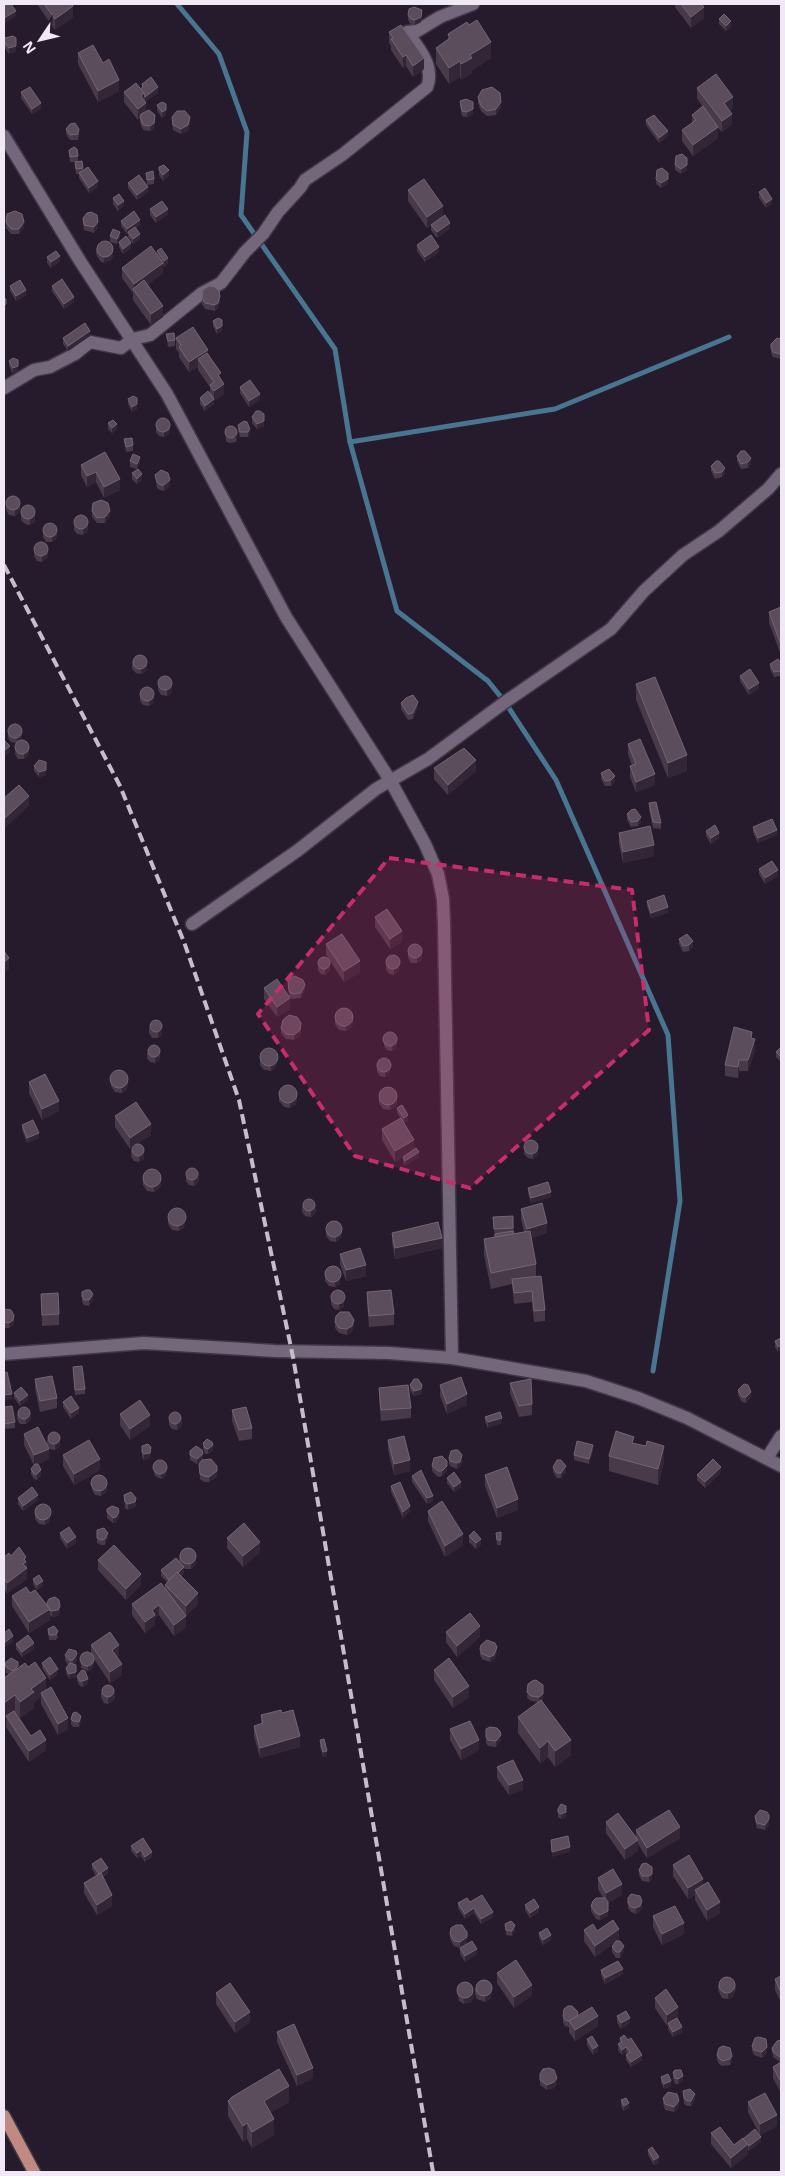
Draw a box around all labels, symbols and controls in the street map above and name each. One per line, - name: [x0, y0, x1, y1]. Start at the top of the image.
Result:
- north arrow: [15, 15, 65, 65]
- text: N: [18, 38, 40, 58]

